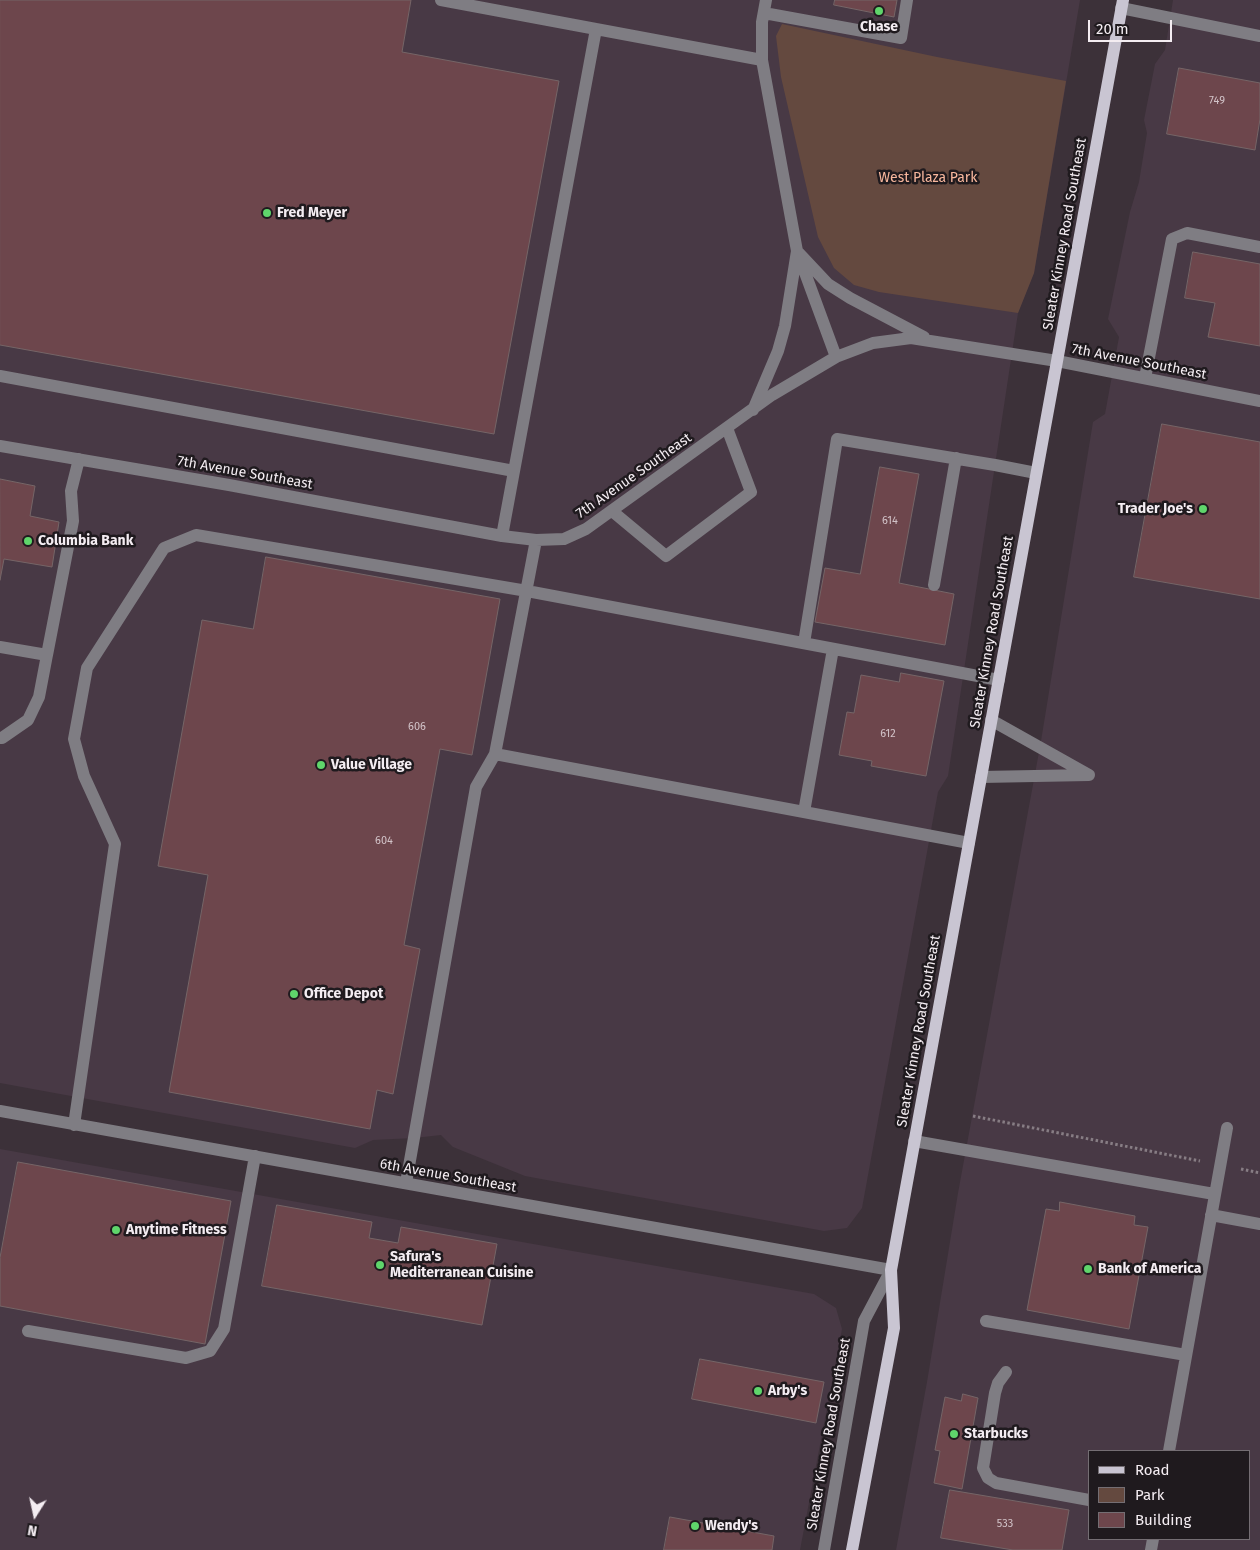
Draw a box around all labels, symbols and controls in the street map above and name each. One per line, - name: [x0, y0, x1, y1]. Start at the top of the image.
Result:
- marker: Chase: [873, 5, 885, 17]
- scale bar: [1090, 10, 1174, 42]
- place label: Chase: [860, 19, 898, 35]
- text: 20 m: [1096, 20, 1129, 38]
- house number: 749: [1209, 94, 1225, 108]
- street label: Sleater Kinney Road Southeast: [1040, 137, 1090, 331]
- park label: West Plaza Park: [879, 170, 977, 186]
- place label: Fred Meyer: [277, 205, 347, 221]
- marker: Fred Meyer: [261, 207, 273, 219]
- street label: 7th Avenue Southeast: [1070, 341, 1208, 383]
- street label: 7th Avenue Southeast: [573, 430, 695, 522]
- street label: 7th Avenue Southeast: [176, 453, 314, 493]
- place label: Trader Joe's: [1118, 501, 1193, 517]
- marker: Trader Joe's: [1197, 503, 1209, 515]
- house number: 614: [882, 514, 898, 528]
- place label: Columbia Bank: [38, 533, 133, 549]
- marker: Columbia Bank: [22, 535, 34, 547]
- street label: Sleater Kinney Road Southeast: [967, 535, 1017, 729]
- house number: 606: [408, 720, 426, 734]
- house number: 612: [880, 727, 896, 741]
- place label: Value Village: [331, 757, 412, 773]
- marker: Value Village: [315, 759, 327, 771]
- house number: 604: [375, 834, 393, 848]
- street label: Sleater Kinney Road Southeast: [894, 934, 944, 1128]
- place label: Office Depot: [304, 986, 383, 1002]
- marker: Office Depot: [288, 988, 300, 1000]
- street label: 6th Avenue Southeast: [378, 1156, 518, 1196]
- place label: Anytime Fitness: [126, 1222, 227, 1238]
- marker: Anytime Fitness: [110, 1224, 122, 1236]
- place label: Safura's Mediterranean Cuisine: [390, 1249, 533, 1282]
- marker: Safura's Mediterranean Cuisine: [374, 1259, 386, 1271]
- place label: Bank of America: [1098, 1261, 1202, 1277]
- marker: Bank of America: [1082, 1263, 1094, 1275]
- street label: Sleater Kinney Road Southeast: [804, 1337, 854, 1531]
- place label: Arby's: [768, 1383, 807, 1399]
- marker: Arby's: [752, 1385, 764, 1397]
- place label: Starbucks: [964, 1426, 1028, 1442]
- marker: Starbucks: [948, 1428, 960, 1440]
- legend: [1088, 1450, 1250, 1540]
- text: Road: [1135, 1461, 1170, 1479]
- text: Park: [1135, 1486, 1165, 1504]
- north arrow: [10, 1490, 60, 1540]
- text: Building: [1135, 1511, 1191, 1529]
- house number: 533: [997, 1517, 1013, 1531]
- place label: Wendy's: [705, 1518, 758, 1534]
- marker: Wendy's: [689, 1520, 701, 1532]
- text: N: [26, 1521, 38, 1539]

